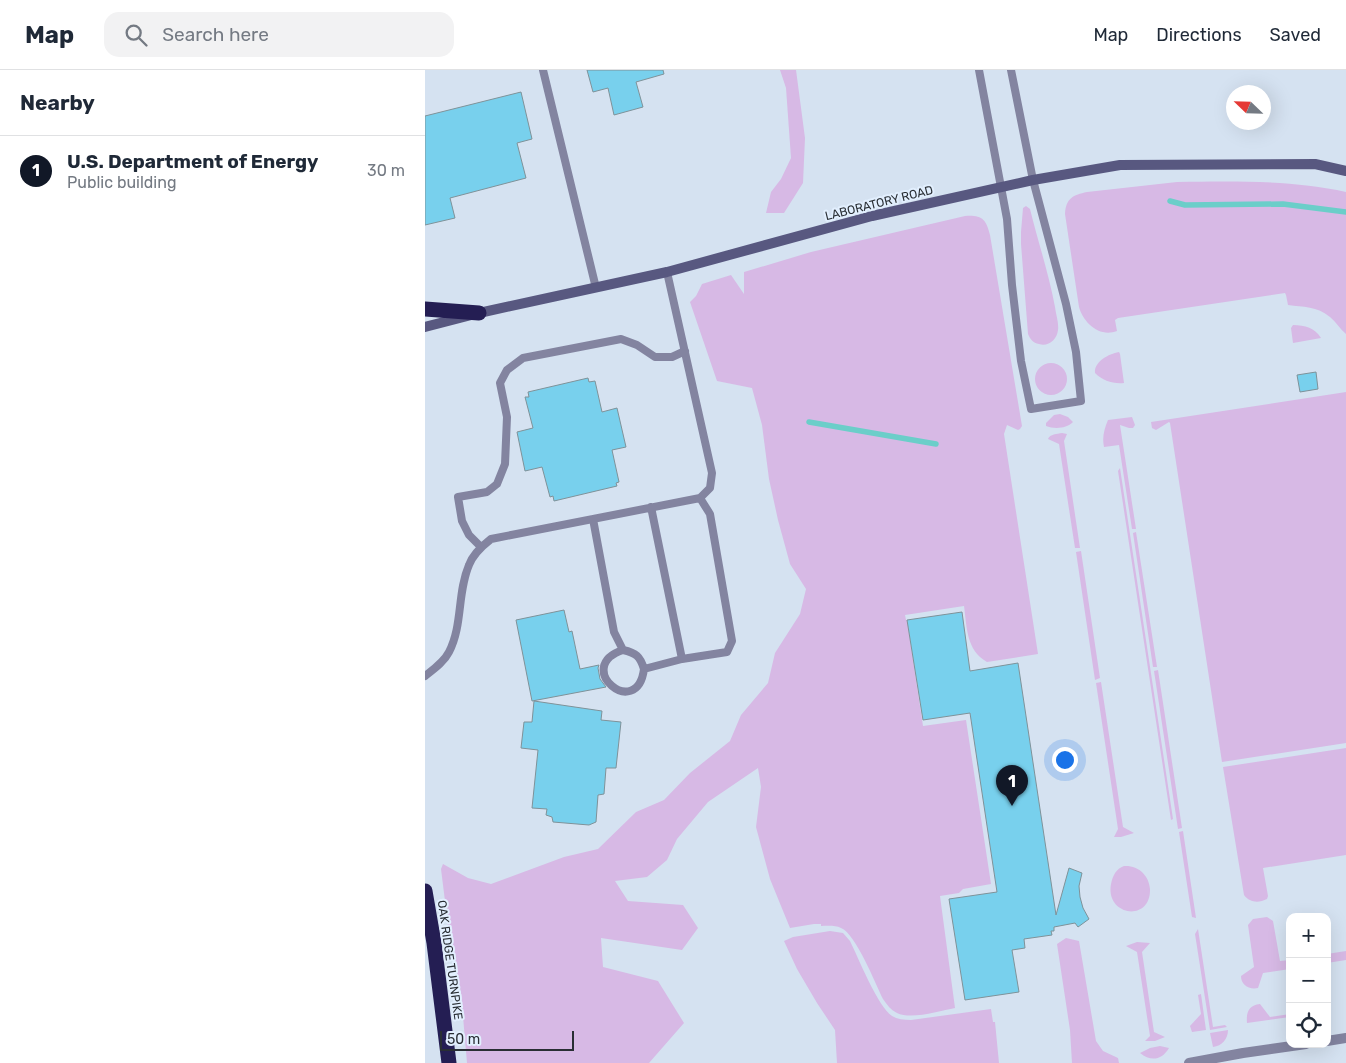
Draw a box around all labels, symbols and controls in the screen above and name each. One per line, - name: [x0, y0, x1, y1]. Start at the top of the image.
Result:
- search box: [104, 12, 454, 57]
- text: Map: [25, 21, 74, 49]
- icon: search: [122, 21, 150, 49]
- text: Search here: [162, 23, 269, 46]
- text: Map: [1093, 24, 1128, 46]
- text: Directions: [1156, 24, 1242, 46]
- text: Saved: [1270, 24, 1321, 46]
- north arrow: [1226, 85, 1271, 130]
- text: Nearby: [20, 90, 95, 115]
- text: U.S. Department of Energy: [67, 150, 318, 173]
- text: 1: [32, 161, 40, 180]
- text: 30 m: [367, 161, 405, 180]
- text: Public building: [67, 173, 177, 192]
- street label: LABORATORY ROAD: [824, 183, 934, 223]
- your location: [1052, 747, 1078, 773]
- pin: 1: [996, 765, 1028, 806]
- street label: OAK RIDGE TURNPIKE: [435, 899, 465, 1021]
- map controls: [1286, 913, 1331, 1048]
- button: +: [1286, 913, 1331, 958]
- button: −: [1286, 958, 1331, 1003]
- button: locate: [1286, 1003, 1331, 1048]
- scale bar: [440, 1028, 574, 1051]
- text: 50 m: [447, 1031, 480, 1048]

